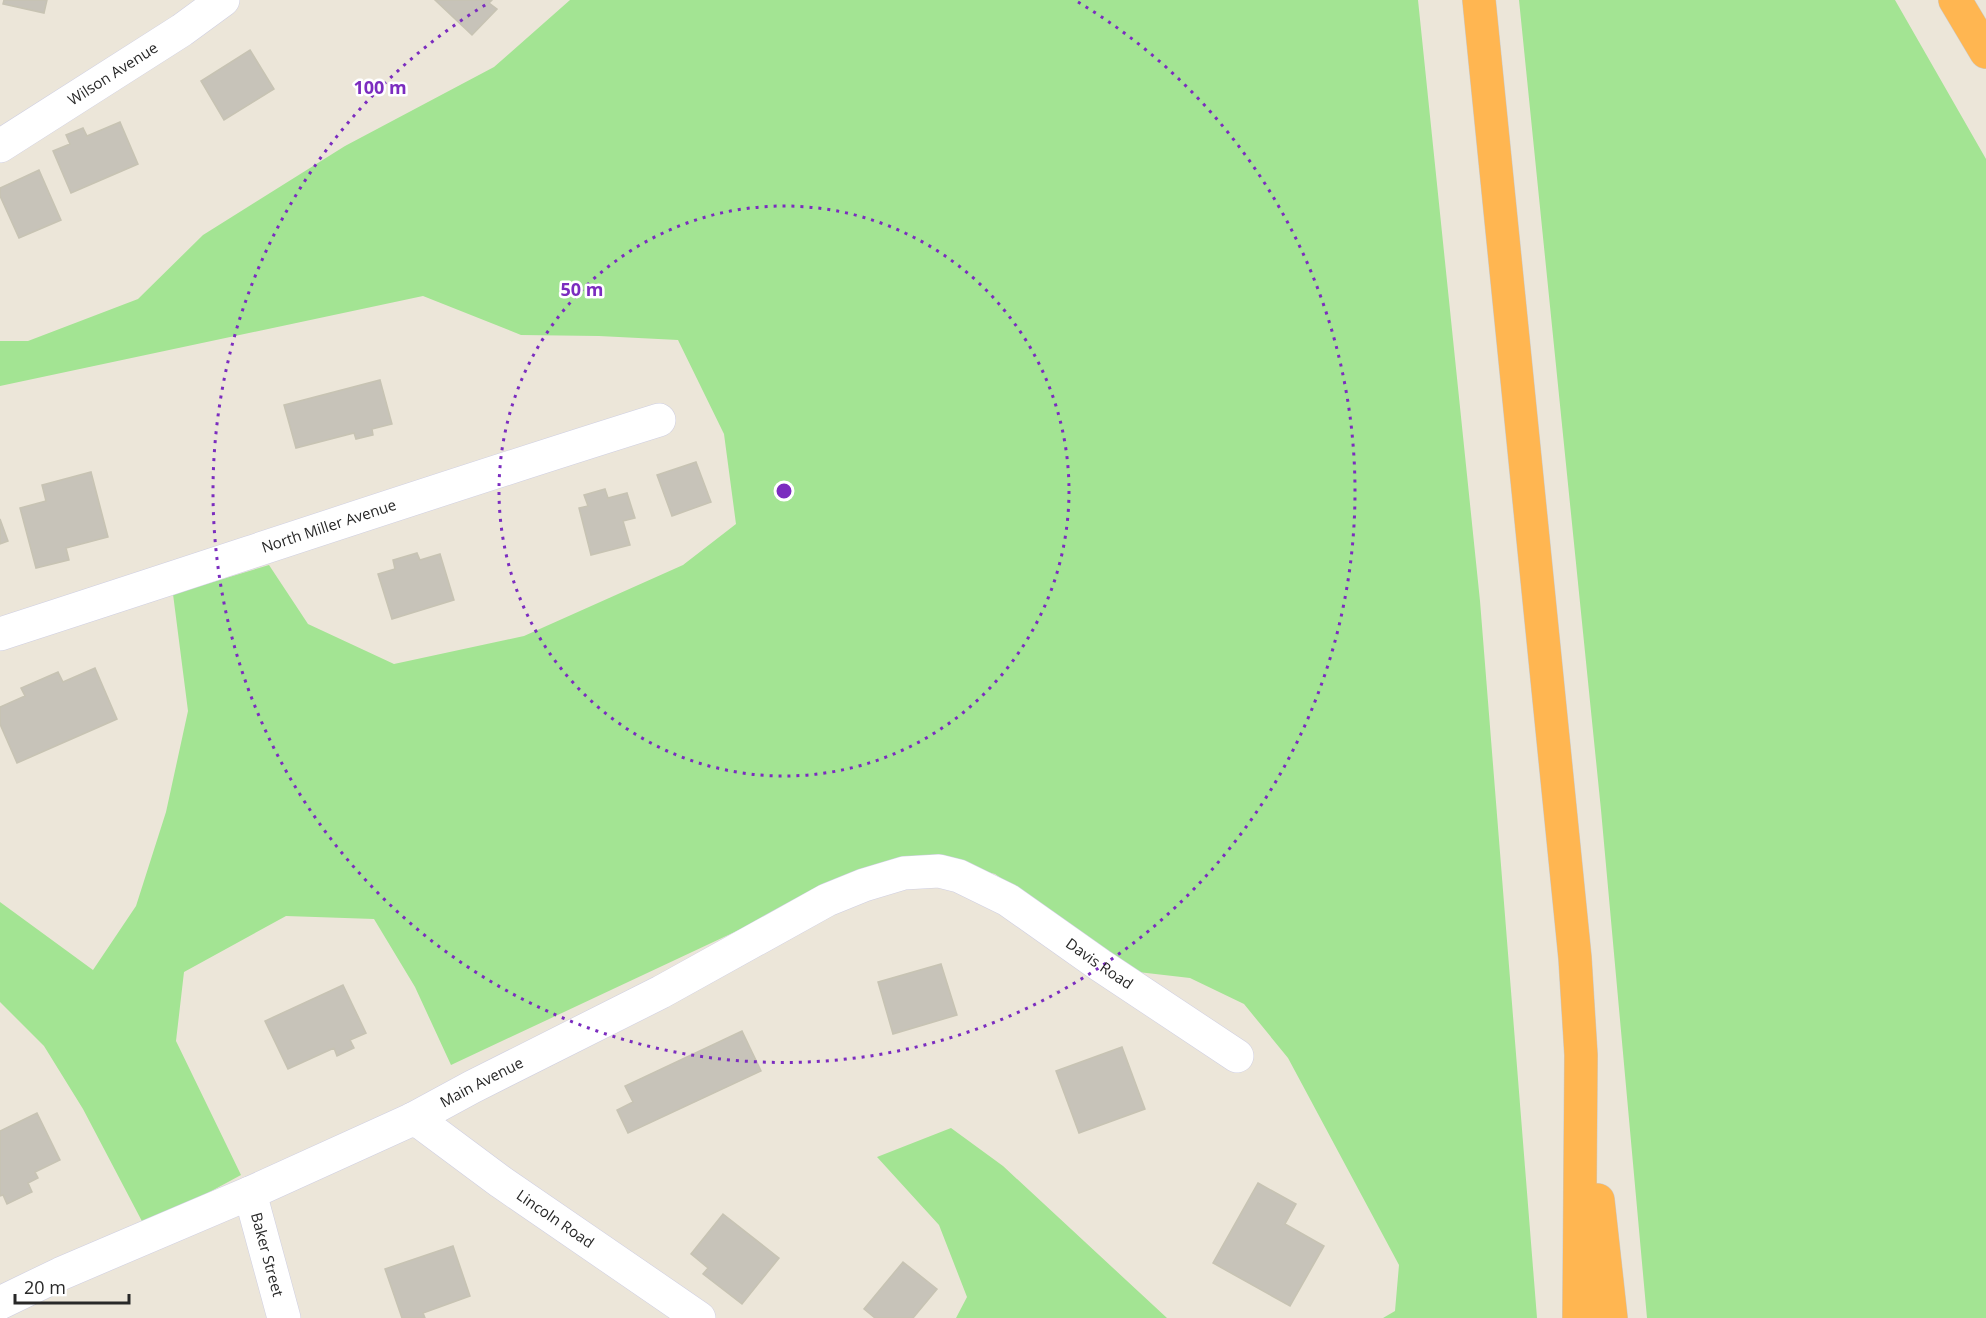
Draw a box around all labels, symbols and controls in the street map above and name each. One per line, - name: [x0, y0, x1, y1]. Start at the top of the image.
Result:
- street label: Wilson Avenue: [64, 37, 161, 109]
- text: 100 m: [353, 75, 407, 99]
- text: 50 m: [561, 277, 603, 301]
- centre of rings: [774, 481, 794, 501]
- street label: North Miller Avenue: [259, 494, 398, 557]
- street label: Davis Road: [1062, 933, 1137, 993]
- street label: Main Avenue: [436, 1052, 526, 1112]
- street label: Lincoln Road: [513, 1185, 598, 1252]
- street label: Baker Street: [247, 1210, 289, 1299]
- scale bar: [15, 1267, 129, 1305]
- text: 20 m: [24, 1275, 66, 1299]

